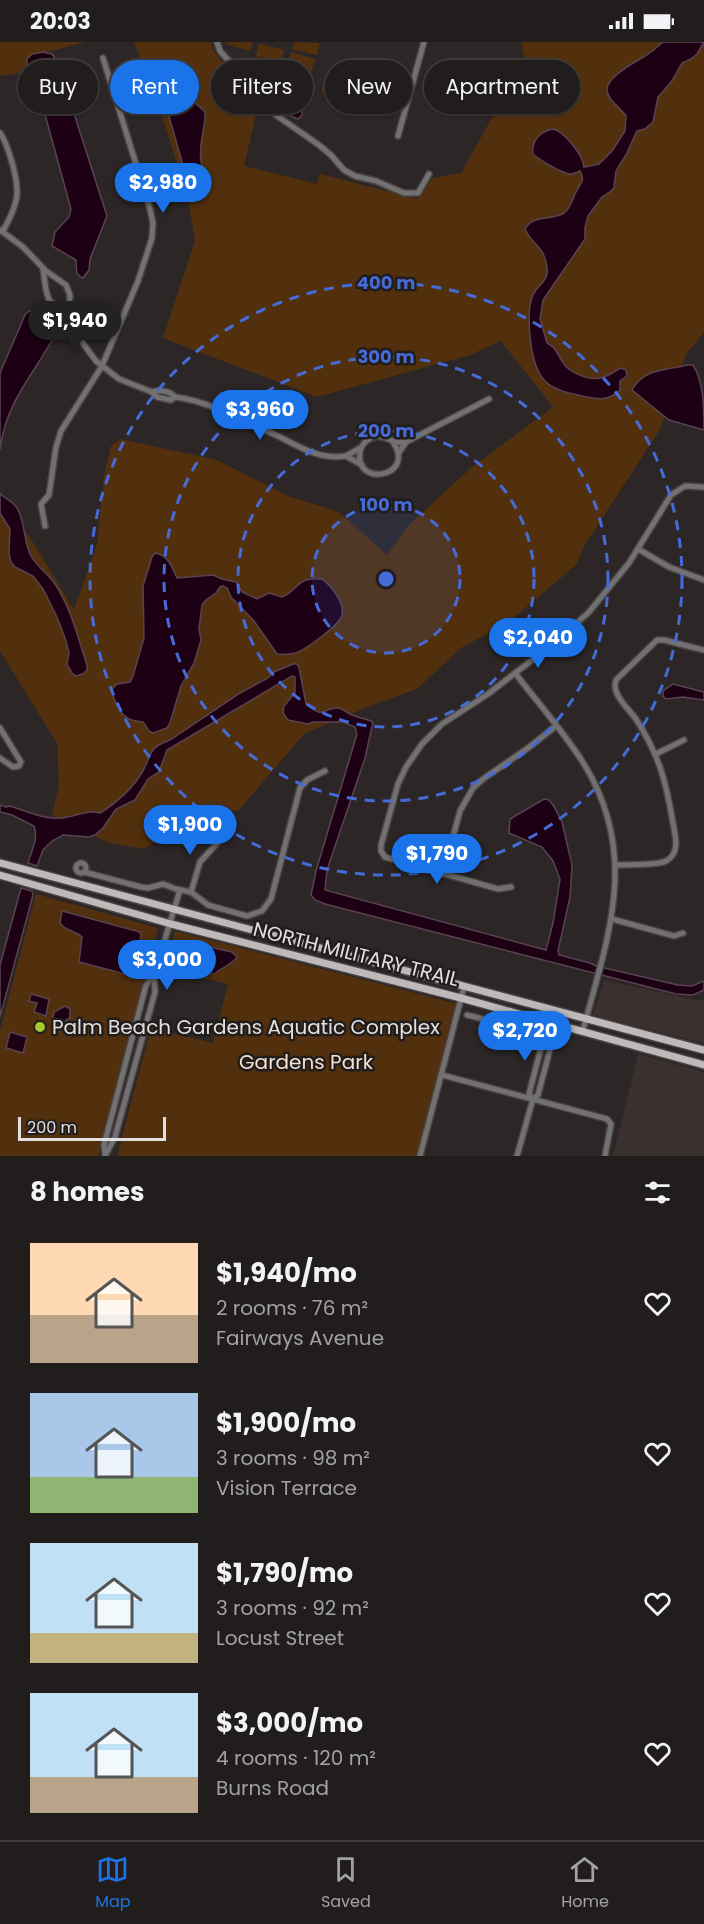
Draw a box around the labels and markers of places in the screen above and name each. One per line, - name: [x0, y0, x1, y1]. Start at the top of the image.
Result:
- pin: $2,980: [114, 163, 212, 214]
- pin: $1,940: [26, 301, 124, 352]
- pin: $3,960: [211, 390, 309, 441]
- centre of rings: [376, 569, 396, 589]
- pin: $2,040: [489, 618, 587, 669]
- pin: $1,900: [141, 805, 239, 856]
- pin: $1,790: [388, 834, 486, 885]
- pin: $3,000: [118, 940, 216, 991]
- pin: $2,720: [476, 1011, 574, 1062]
- place label: Palm Beach Gardens Aquatic Complex: [52, 1013, 440, 1041]
- marker: Palm Beach Gardens Aquatic Complex: [33, 1020, 47, 1034]

